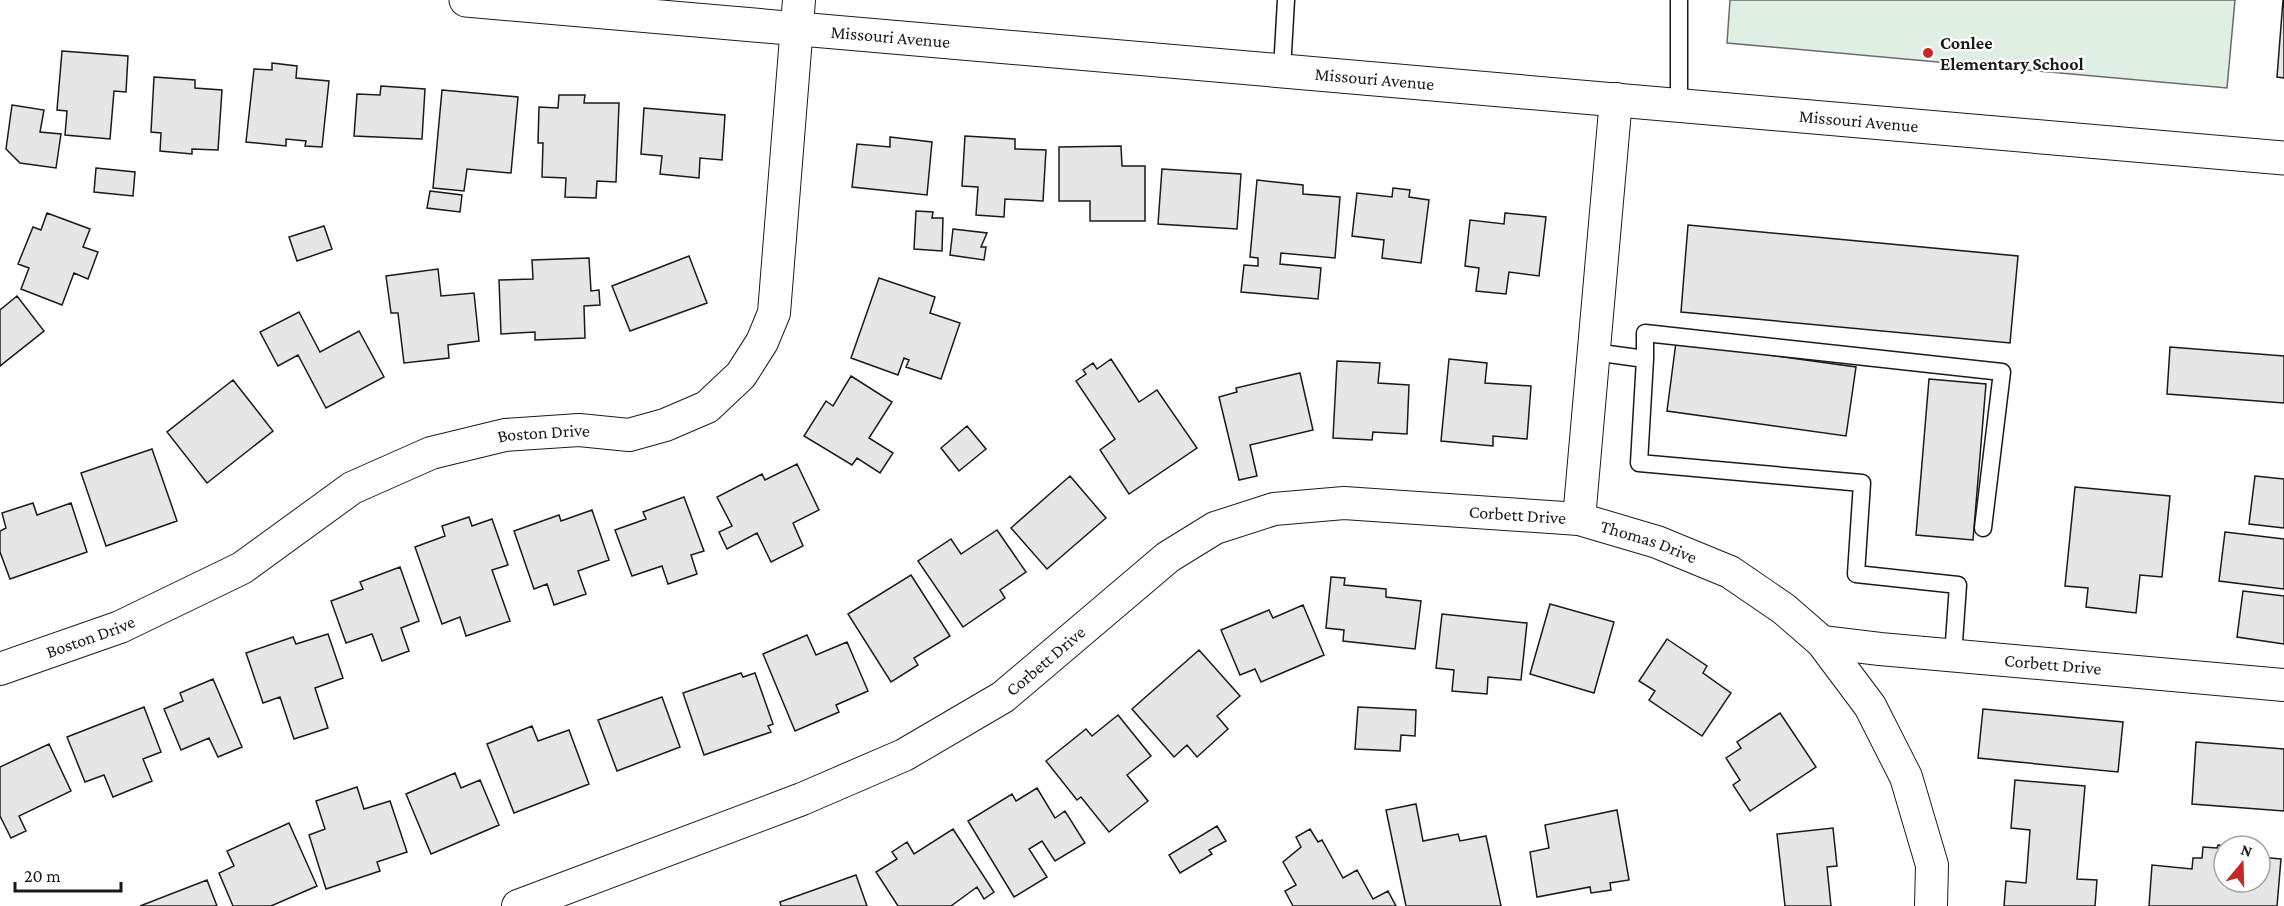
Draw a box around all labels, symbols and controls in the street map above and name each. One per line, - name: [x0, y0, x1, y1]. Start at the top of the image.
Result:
- street label: Missouri Avenue: [830, 22, 951, 52]
- place label: Conlee Elementary School: [1940, 33, 2084, 74]
- marker: Conlee Elementary School: [1921, 46, 1935, 60]
- street label: Missouri Avenue: [1314, 64, 1435, 94]
- street label: Missouri Avenue: [1798, 106, 1919, 136]
- street label: Boston Drive: [495, 420, 591, 447]
- street label: Corbett Drive: [1468, 502, 1567, 528]
- street label: Thomas Drive: [1598, 516, 1700, 567]
- street label: Boston Drive: [43, 611, 138, 662]
- street label: Corbett Drive: [1002, 622, 1089, 700]
- street label: Corbett Drive: [2003, 650, 2102, 679]
- north arrow: [2212, 834, 2272, 894]
- text: N: [2239, 840, 2255, 860]
- scale bar: [15, 855, 122, 893]
- text: 20 m: [24, 866, 61, 886]

